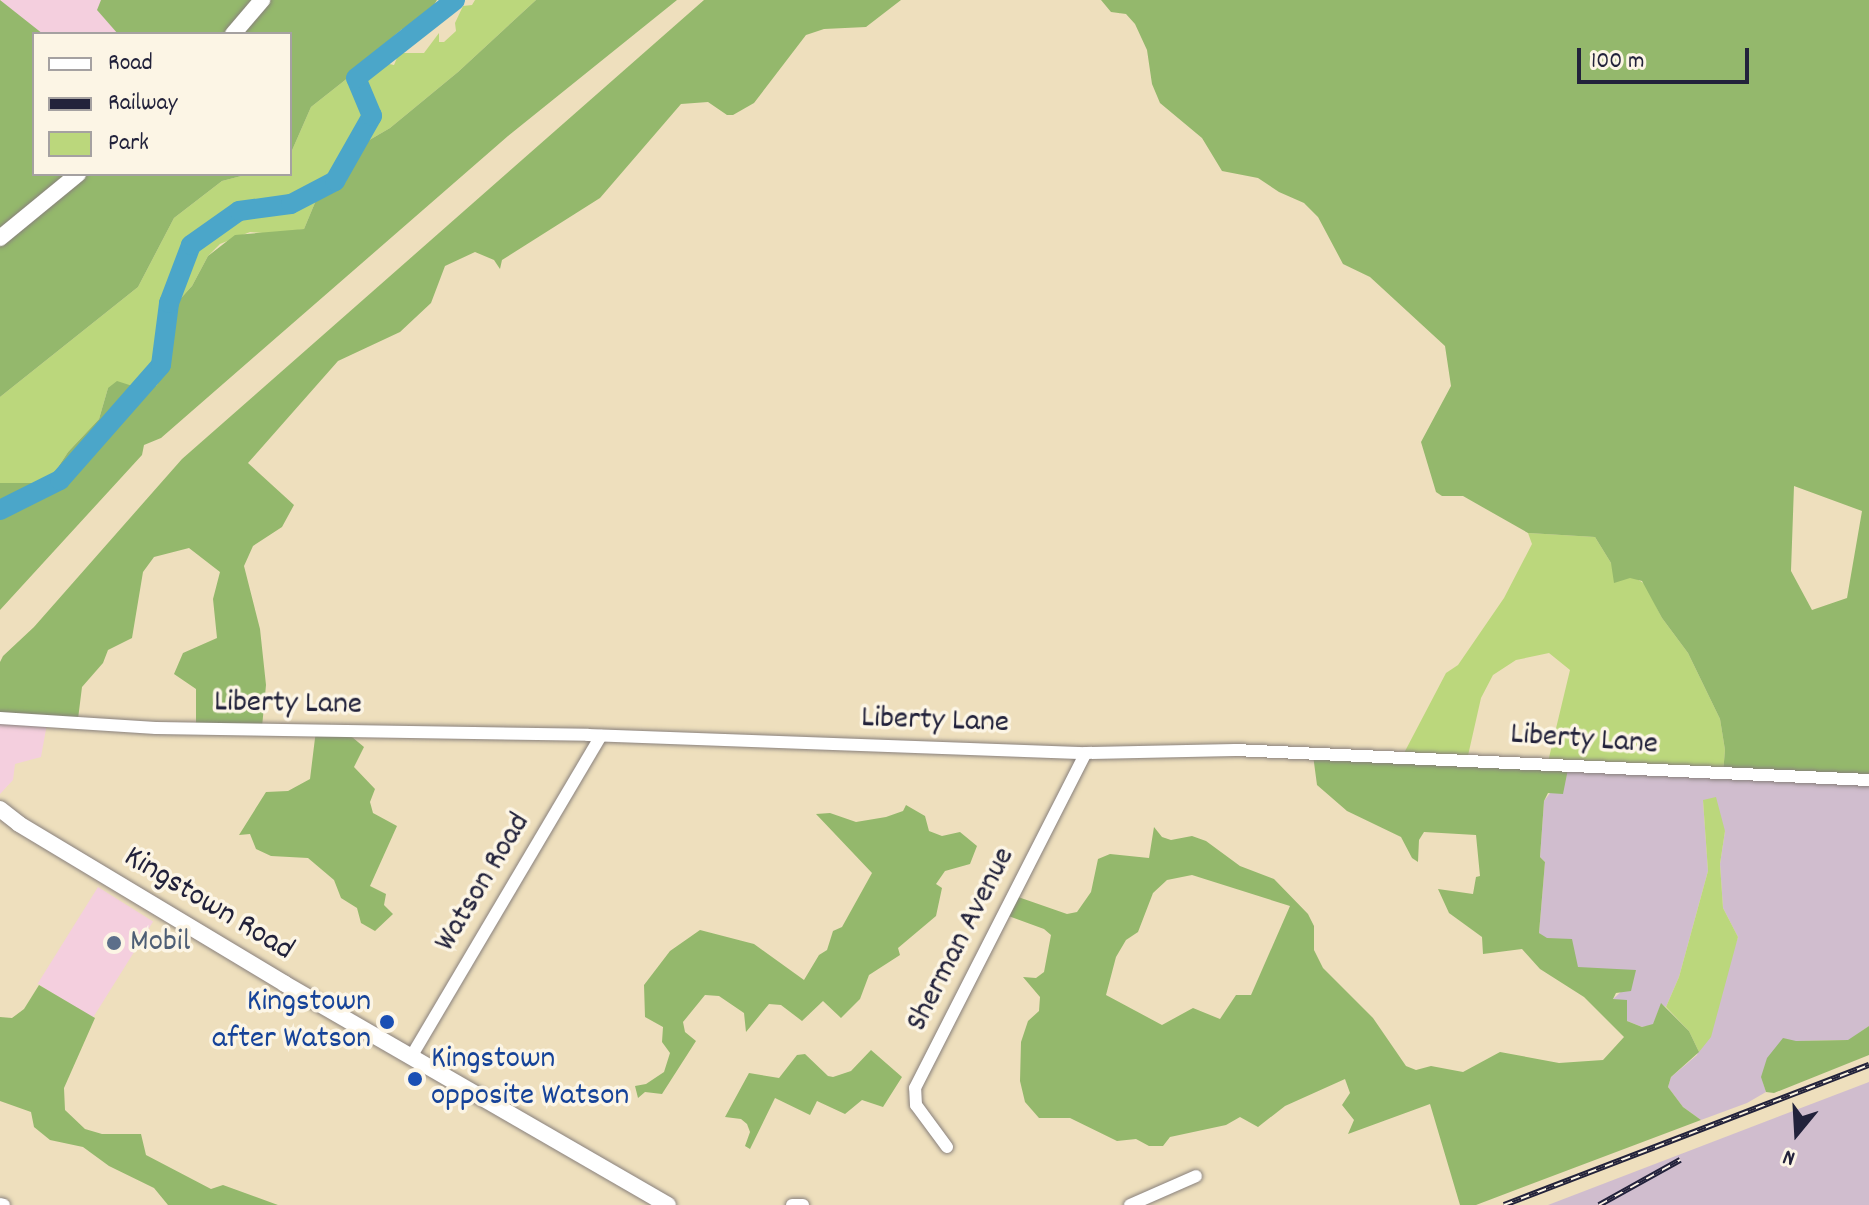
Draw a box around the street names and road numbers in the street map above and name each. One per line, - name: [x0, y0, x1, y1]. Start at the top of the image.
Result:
- street label: Liberty Lane: [214, 685, 362, 725]
- street label: Liberty Lane: [860, 700, 1010, 744]
- street label: Liberty Lane: [1509, 717, 1659, 765]
- street label: Watson Road: [428, 807, 540, 959]
- street label: Kingstown Road: [116, 839, 300, 971]
- street label: Sherman Avenue: [899, 842, 1025, 1038]

